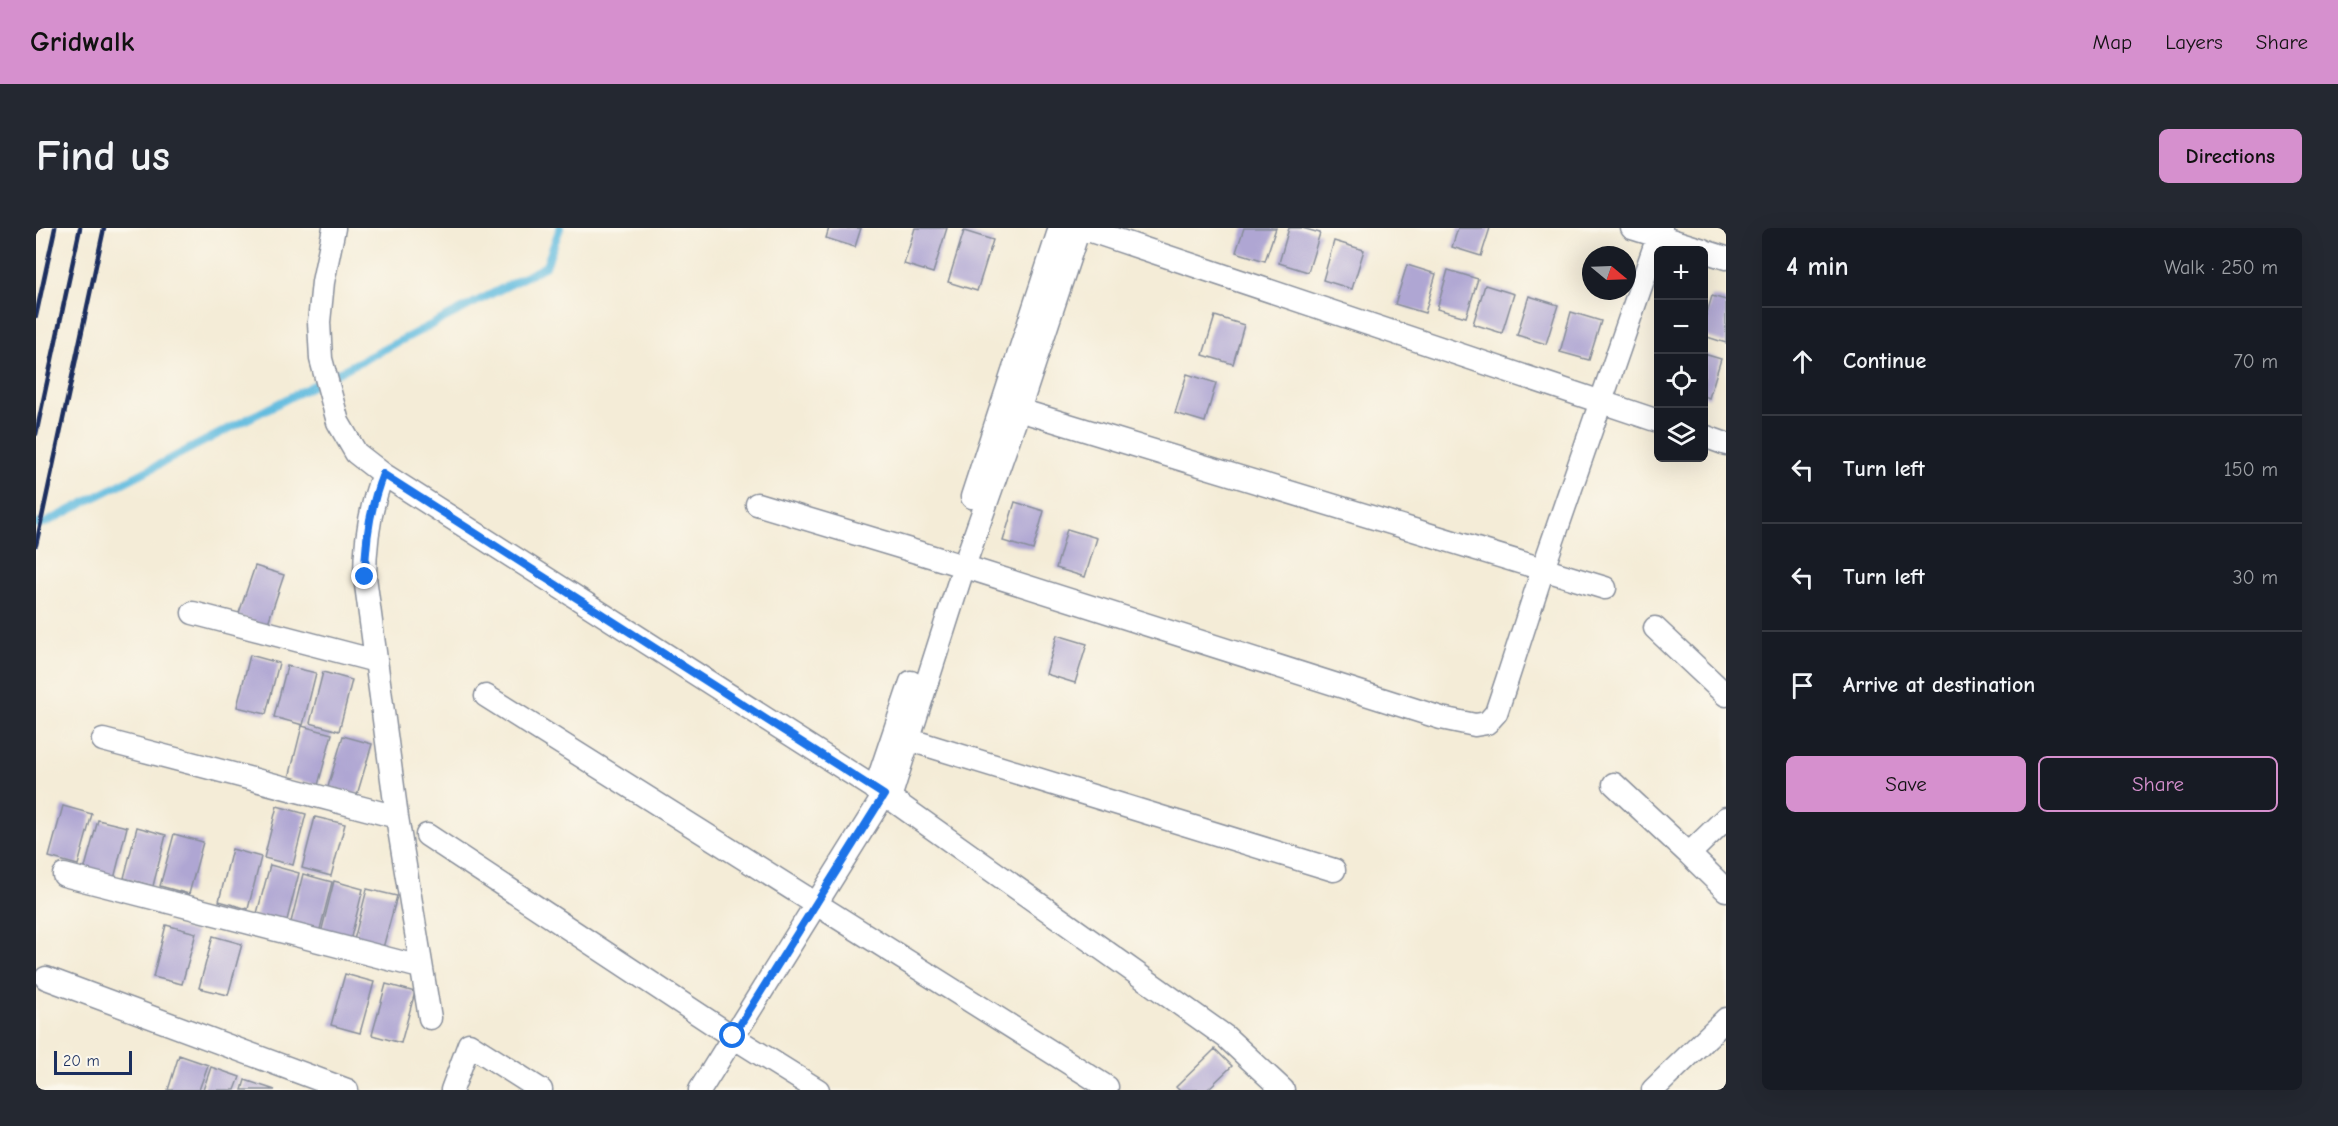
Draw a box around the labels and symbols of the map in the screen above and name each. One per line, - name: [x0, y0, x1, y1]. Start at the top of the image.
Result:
- north arrow: [1582, 246, 1636, 300]
- route end: [351, 563, 377, 589]
- route start: [719, 1022, 745, 1048]
- scale bar: [54, 1048, 132, 1076]

